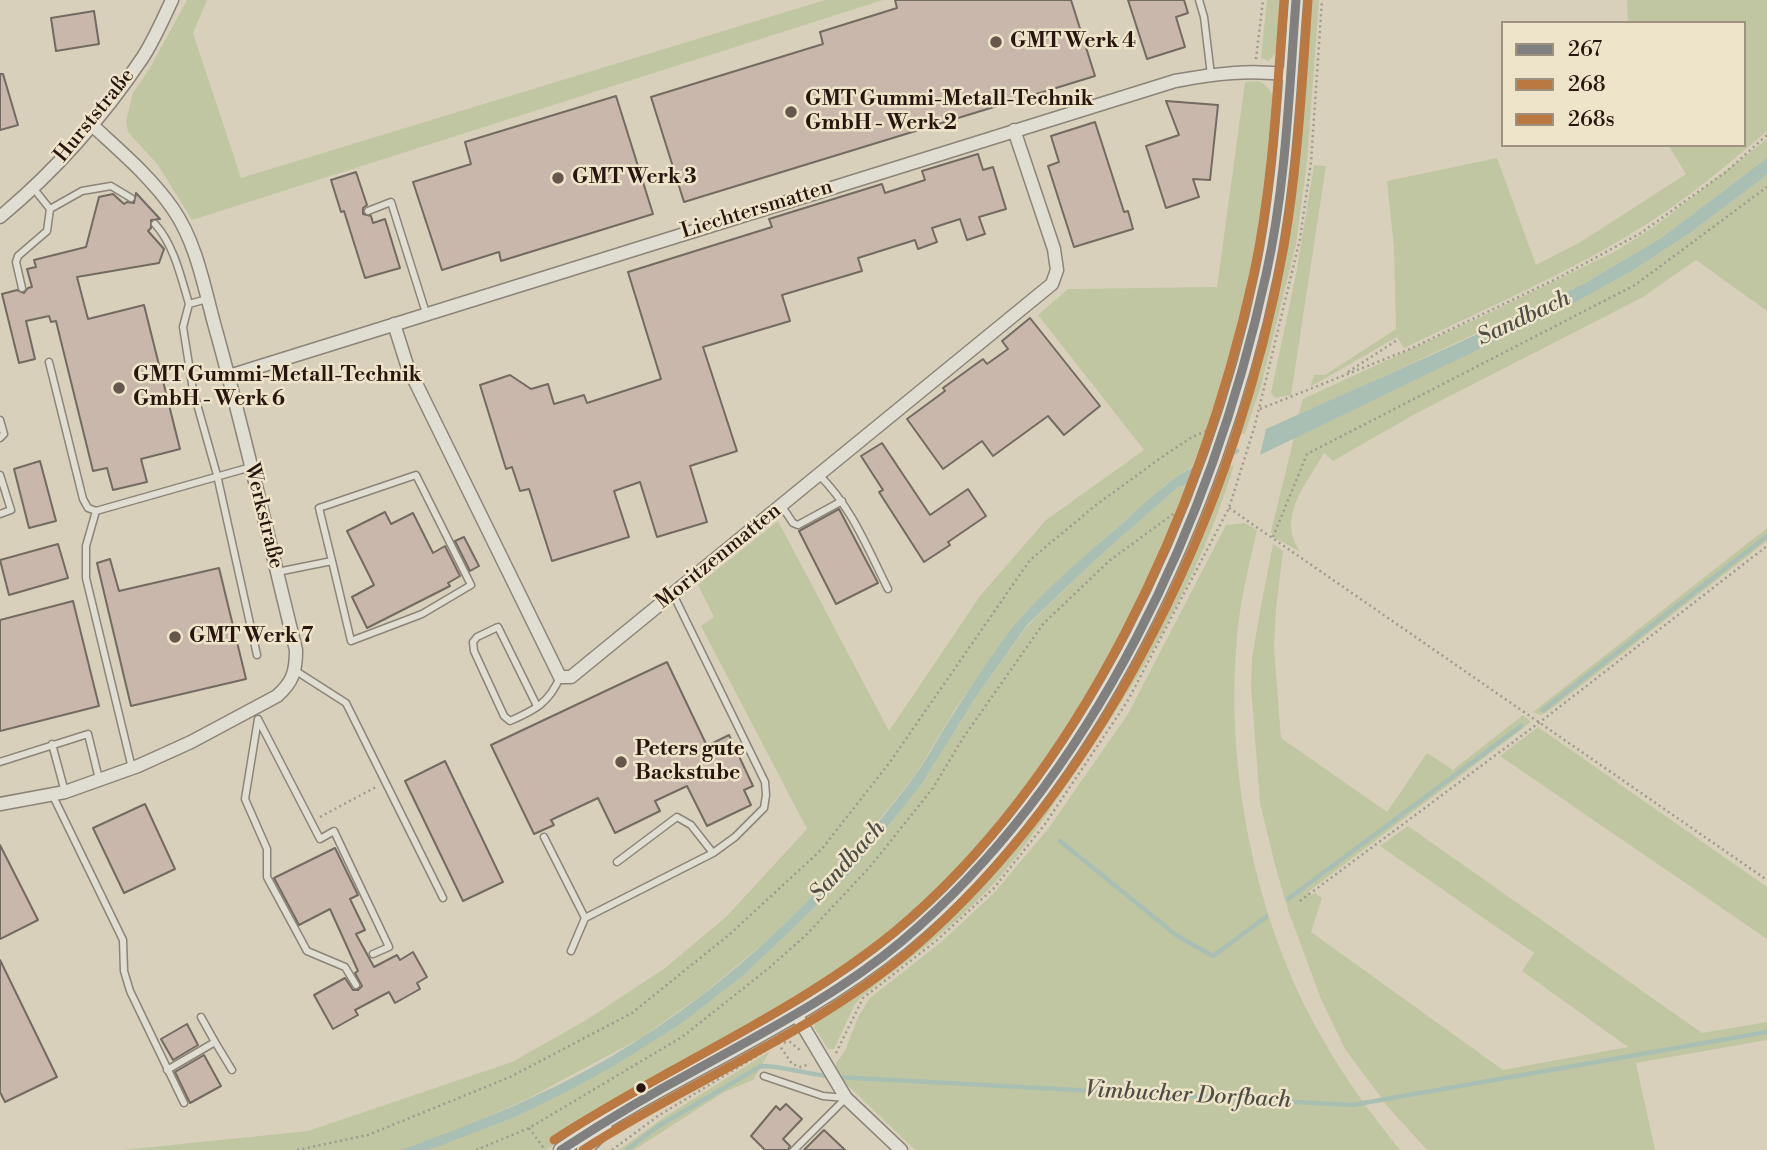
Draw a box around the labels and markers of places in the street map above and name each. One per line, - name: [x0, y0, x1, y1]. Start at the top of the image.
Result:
- place label: GMT Werk 4: [1010, 29, 1136, 55]
- marker: GMT Werk 4: [988, 34, 1004, 50]
- place label: GMT Gummi-Metall-Technik GmbH - Werk 2: [805, 87, 1094, 137]
- marker: GMT Gummi-Metall-Technik GmbH - Werk 2: [783, 104, 799, 120]
- place label: GMT Werk 3: [572, 165, 697, 191]
- marker: GMT Werk 3: [550, 170, 566, 186]
- place label: GMT Gummi-Metall-Technik GmbH - Werk 6: [133, 363, 422, 413]
- marker: GMT Gummi-Metall-Technik GmbH - Werk 6: [111, 380, 127, 396]
- place label: GMT Werk 7: [189, 624, 313, 650]
- marker: GMT Werk 7: [167, 629, 183, 645]
- place label: Peters gute Backstube: [635, 737, 745, 787]
- marker: Peters gute Backstube: [613, 754, 629, 770]
- unlabelled marker: [634, 1081, 648, 1095]

